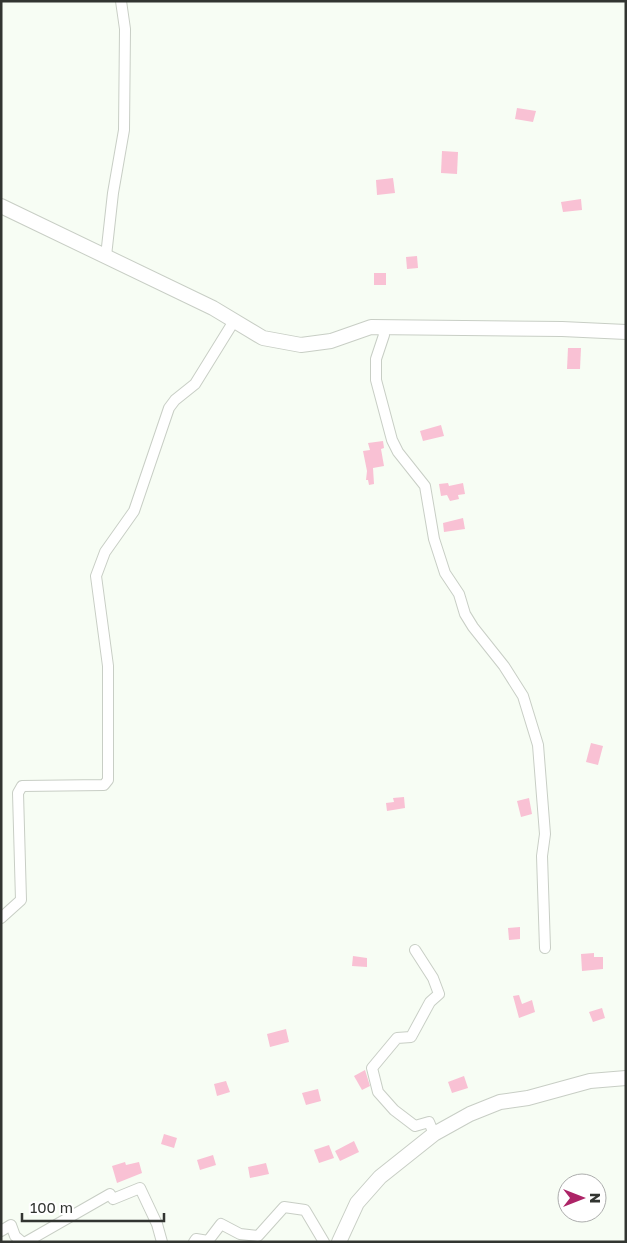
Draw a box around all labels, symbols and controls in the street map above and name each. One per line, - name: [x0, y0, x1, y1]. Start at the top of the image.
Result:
- north arrow: [557, 1173, 607, 1223]
- scale bar: [22, 1190, 165, 1222]
- text: N: [587, 1193, 604, 1203]
- text: 100 m: [30, 1198, 73, 1216]

